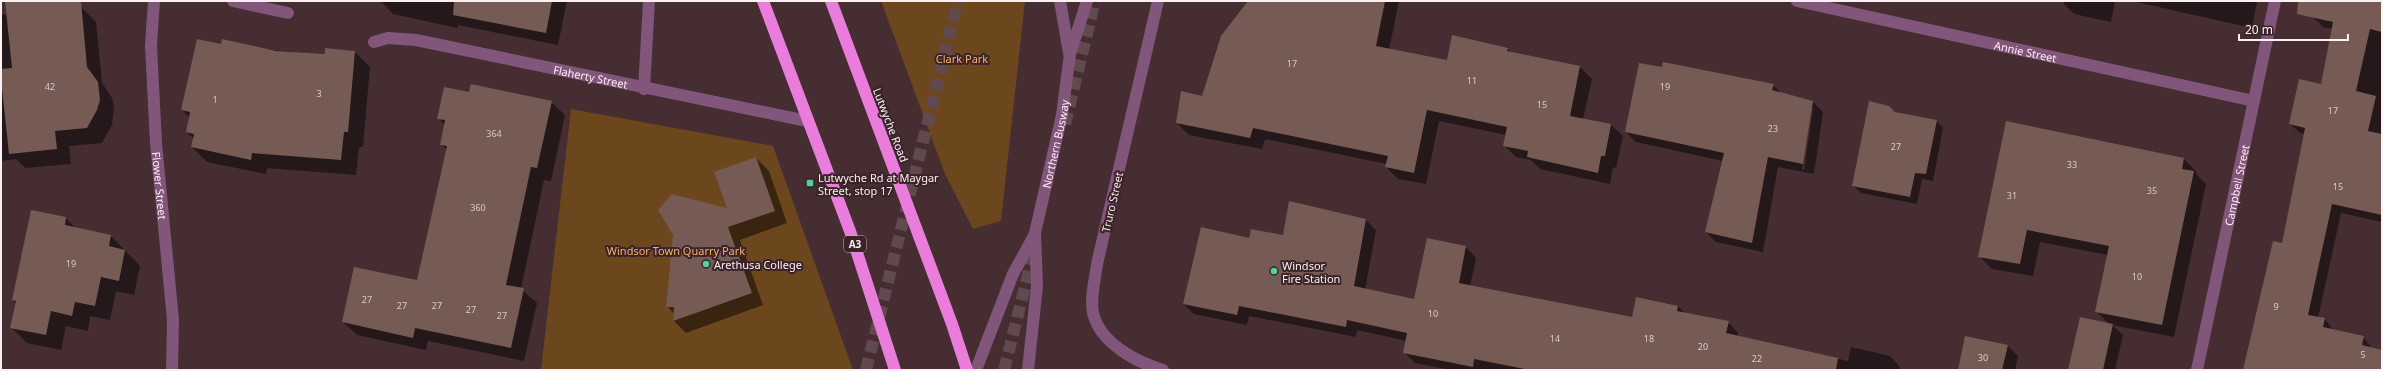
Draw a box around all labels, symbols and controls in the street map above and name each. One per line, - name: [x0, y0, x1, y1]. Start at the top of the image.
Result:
- scale bar: [2239, 16, 2348, 42]
- text: 20 m: [2245, 21, 2273, 38]
- street label: Annie Street: [1993, 37, 2058, 65]
- park label: Clark Park: [936, 51, 988, 66]
- house number: 17: [1287, 57, 1297, 70]
- street label: Flaherty Street: [552, 61, 629, 91]
- house number: 11: [1467, 74, 1477, 87]
- house number: 42: [45, 80, 55, 93]
- house number: 19: [1660, 80, 1670, 93]
- street label: Lutwyche Road: [870, 86, 912, 164]
- house number: 3: [316, 87, 322, 100]
- house number: 1: [212, 93, 218, 106]
- street label: Northern Busway: [1038, 98, 1072, 190]
- house number: 15: [1537, 98, 1547, 111]
- house number: 17: [2328, 104, 2338, 117]
- house number: 23: [1768, 122, 1778, 135]
- house number: 364: [486, 127, 502, 140]
- house number: 27: [1891, 140, 1901, 153]
- street label: Campbell Street: [2220, 143, 2252, 227]
- street label: Flower Street: [149, 151, 171, 220]
- house number: 33: [2067, 158, 2077, 171]
- place label: Lutwyche Rd at Maygar Street, stop 17: [818, 170, 939, 198]
- street label: Truro Street: [1098, 170, 1126, 234]
- marker: Lutwyche Rd at Maygar Street, stop 17: [805, 178, 815, 188]
- house number: 15: [2333, 180, 2343, 193]
- house number: 35: [2147, 184, 2157, 197]
- house number: 31: [2007, 189, 2017, 202]
- house number: 360: [470, 201, 486, 214]
- road number: A3: [844, 236, 866, 252]
- park label: Windsor Town Quarry Park: [607, 243, 745, 258]
- house number: 19: [66, 257, 76, 270]
- place label: Arethusa College: [714, 257, 802, 272]
- place label: Windsor Fire Station: [1282, 258, 1340, 286]
- marker: Arethusa College: [701, 259, 711, 269]
- marker: Windsor Fire Station: [1269, 266, 1279, 276]
- house number: 10: [2132, 270, 2142, 283]
- house number: 27: [362, 293, 372, 306]
- house number: 27: [397, 299, 407, 312]
- house number: 27: [432, 299, 442, 312]
- house number: 9: [2273, 300, 2279, 313]
- house number: 27: [466, 303, 476, 316]
- house number: 10: [1428, 307, 1438, 320]
- house number: 27: [497, 309, 507, 322]
- house number: 14: [1550, 332, 1560, 345]
- house number: 18: [1644, 332, 1654, 345]
- house number: 20: [1698, 340, 1708, 353]
- house number: 5: [2360, 348, 2366, 361]
- house number: 30: [1978, 351, 1988, 364]
- house number: 22: [1752, 352, 1762, 365]

